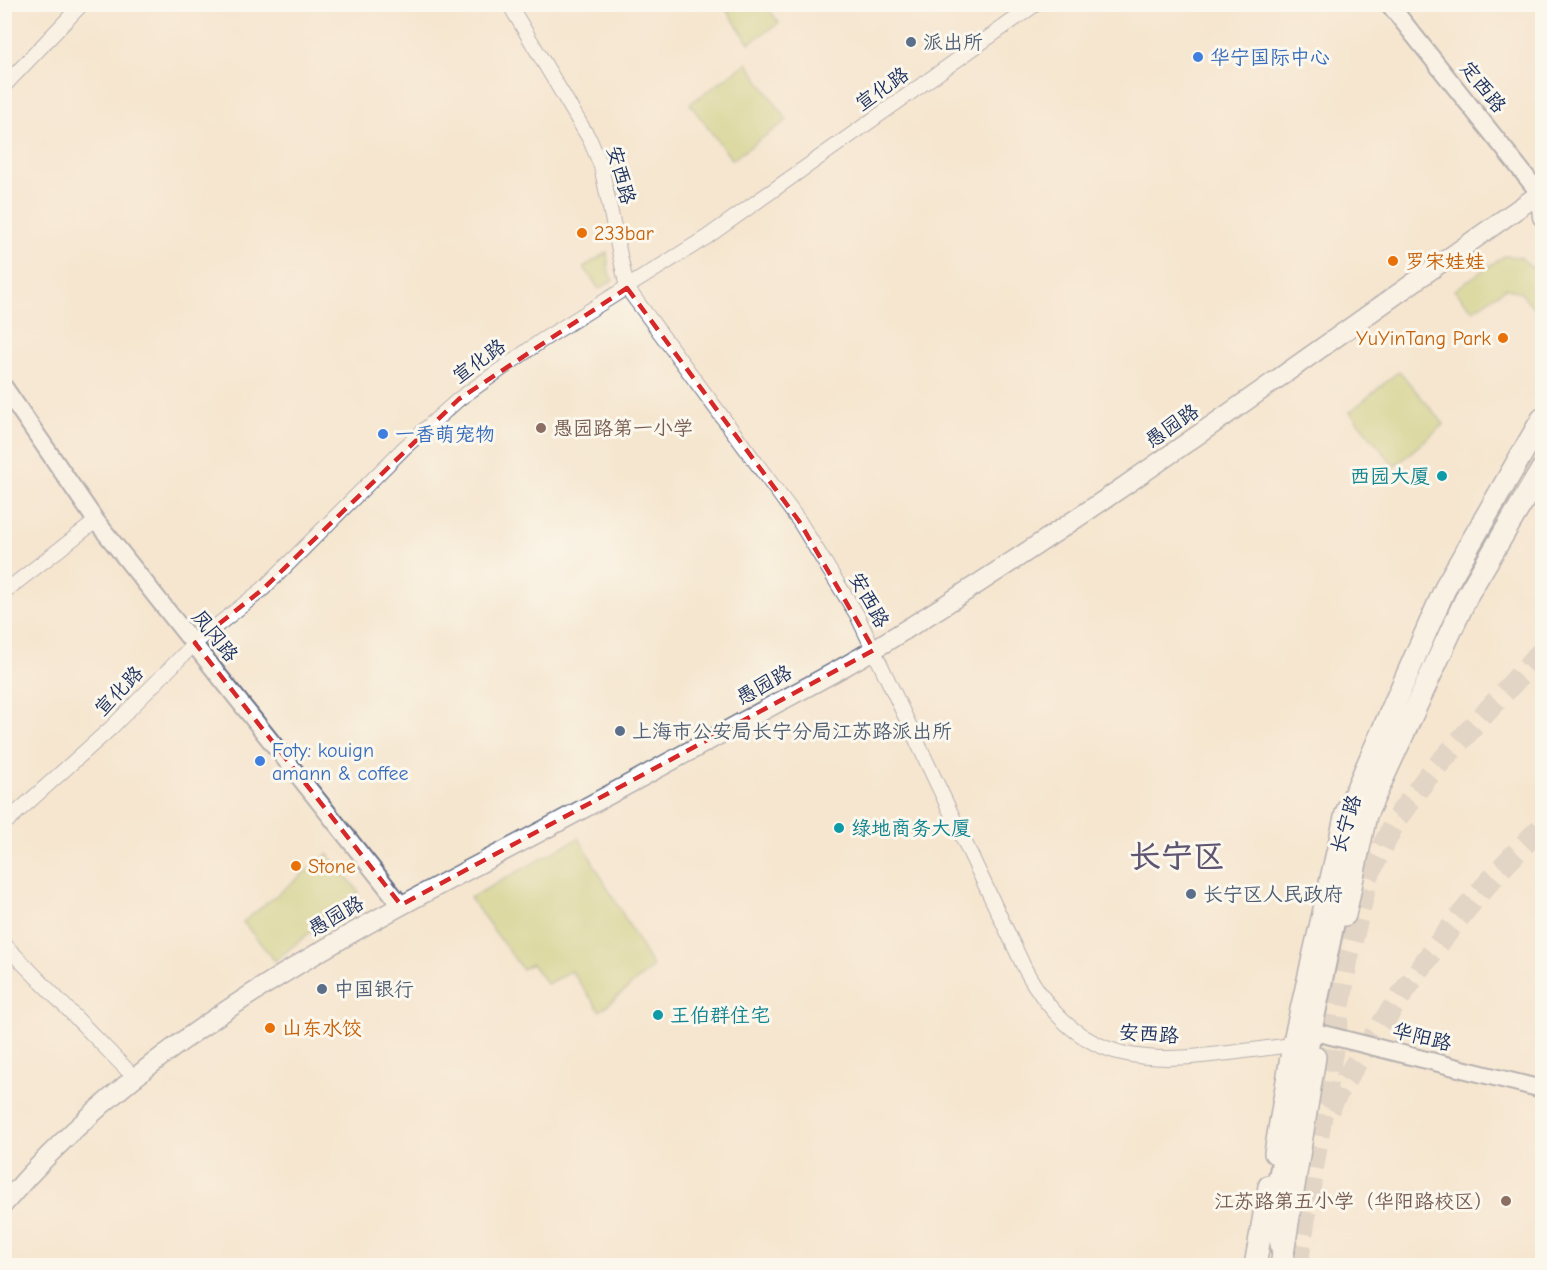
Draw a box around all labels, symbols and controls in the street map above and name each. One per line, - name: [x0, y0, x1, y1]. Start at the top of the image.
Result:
- place label: 派出所: [923, 31, 983, 54]
- marker: 派出所: [904, 35, 918, 49]
- place label: 华宁国际中心: [1210, 46, 1330, 69]
- marker: 华宁国际中心: [1191, 50, 1205, 64]
- street label: 定西路: [1455, 56, 1511, 118]
- street label: 宣化路: [851, 62, 914, 116]
- street label: 安西路: [602, 143, 640, 208]
- place label: 233bar: [594, 222, 654, 245]
- marker: 233bar: [575, 226, 589, 240]
- place label: 罗宋娃娃: [1405, 250, 1485, 273]
- marker: 罗宋娃娃: [1386, 254, 1400, 268]
- place label: YuYinTang Park: [1356, 327, 1491, 350]
- marker: YuYinTang Park: [1496, 331, 1510, 345]
- street label: 宣化路: [448, 333, 511, 388]
- street label: 愚园路: [1141, 399, 1204, 453]
- place label: 愚园路第一小学: [553, 417, 693, 440]
- marker: 愚园路第一小学: [534, 421, 548, 435]
- place label: 一香萌宠物: [395, 423, 495, 446]
- marker: 一香萌宠物: [376, 427, 390, 441]
- place label: 西园大厦: [1350, 465, 1430, 488]
- marker: 西园大厦: [1435, 469, 1449, 483]
- street label: 安西路: [844, 568, 894, 633]
- street label: 凤冈路: [187, 605, 243, 667]
- street label: 愚园路: [732, 660, 797, 710]
- street label: 宣化路: [90, 661, 149, 721]
- place label: 上海市公安局长宁分局江苏路派出所: [632, 720, 952, 743]
- marker: 上海市公安局长宁分局江苏路派出所: [613, 724, 627, 738]
- place label: Foty: kouign amann & coffee: [272, 739, 409, 785]
- marker: Foty: kouign amann & coffee: [253, 754, 267, 768]
- street label: 长宁路: [1326, 791, 1366, 856]
- place label: 绿地商务大厦: [851, 817, 971, 840]
- marker: 绿地商务大厦: [832, 821, 846, 835]
- district label: 长宁区: [1129, 838, 1225, 875]
- place label: Stone: [308, 855, 356, 878]
- marker: Stone: [289, 859, 303, 873]
- place label: 长宁区人民政府: [1203, 883, 1343, 906]
- marker: 长宁区人民政府: [1184, 887, 1198, 901]
- street label: 愚园路: [304, 891, 369, 941]
- place label: 中国银行: [334, 978, 414, 1001]
- marker: 中国银行: [315, 982, 329, 996]
- place label: 王伯群住宅: [670, 1004, 770, 1027]
- marker: 王伯群住宅: [651, 1008, 665, 1022]
- place label: 山东水饺: [282, 1017, 362, 1040]
- street label: 华阳路: [1390, 1019, 1455, 1056]
- street label: 安西路: [1118, 1020, 1181, 1048]
- marker: 山东水饺: [263, 1021, 277, 1035]
- place label: 江苏路第五小学（华阳路校区）: [1214, 1190, 1494, 1213]
- marker: 江苏路第五小学（华阳路校区）: [1499, 1194, 1513, 1208]

